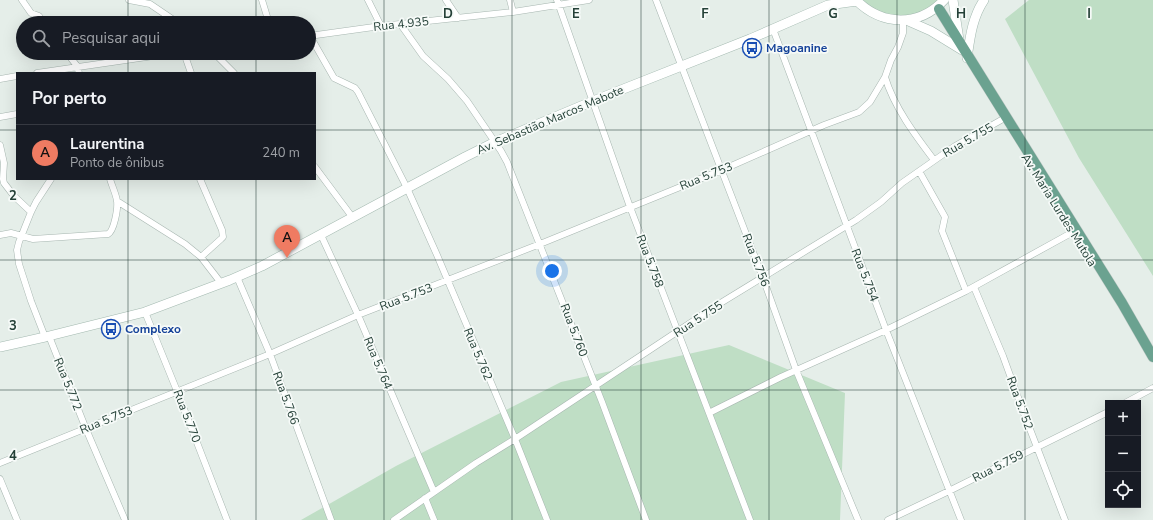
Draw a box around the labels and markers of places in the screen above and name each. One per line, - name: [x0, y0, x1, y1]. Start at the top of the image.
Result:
- bus stop icon: Magoanine: [741, 37, 763, 59]
- place label: Magoanine: [766, 40, 828, 56]
- pin: A: [274, 225, 300, 258]
- bus stop icon: Complexo: [100, 318, 122, 340]
- place label: Complexo: [125, 321, 181, 337]

